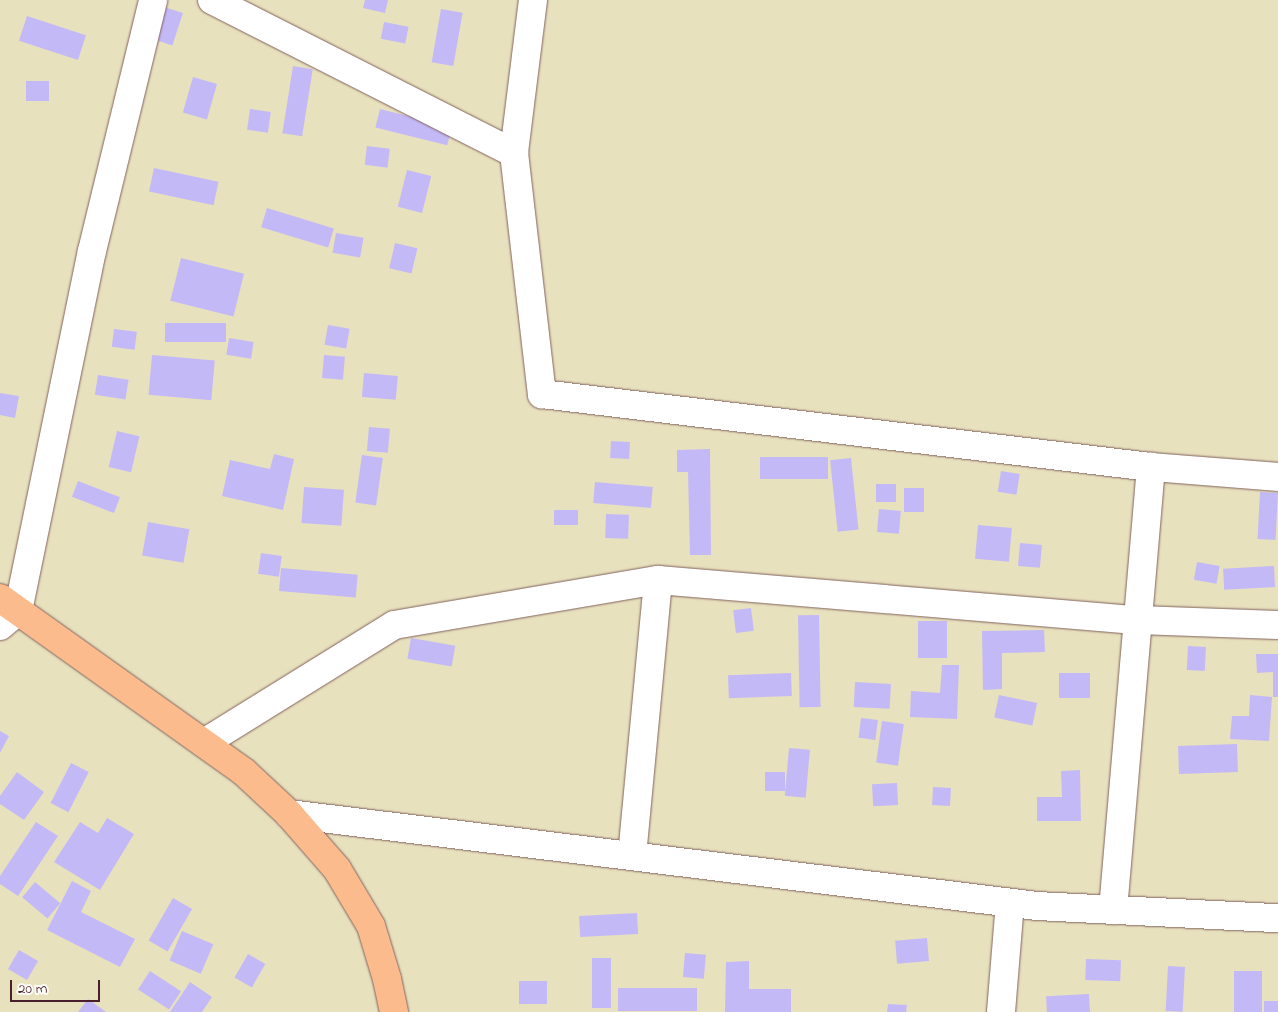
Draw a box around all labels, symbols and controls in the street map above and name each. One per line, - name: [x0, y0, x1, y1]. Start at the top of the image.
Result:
- scale bar: [12, 970, 102, 1002]
- text: 20 m: [18, 978, 47, 1000]

